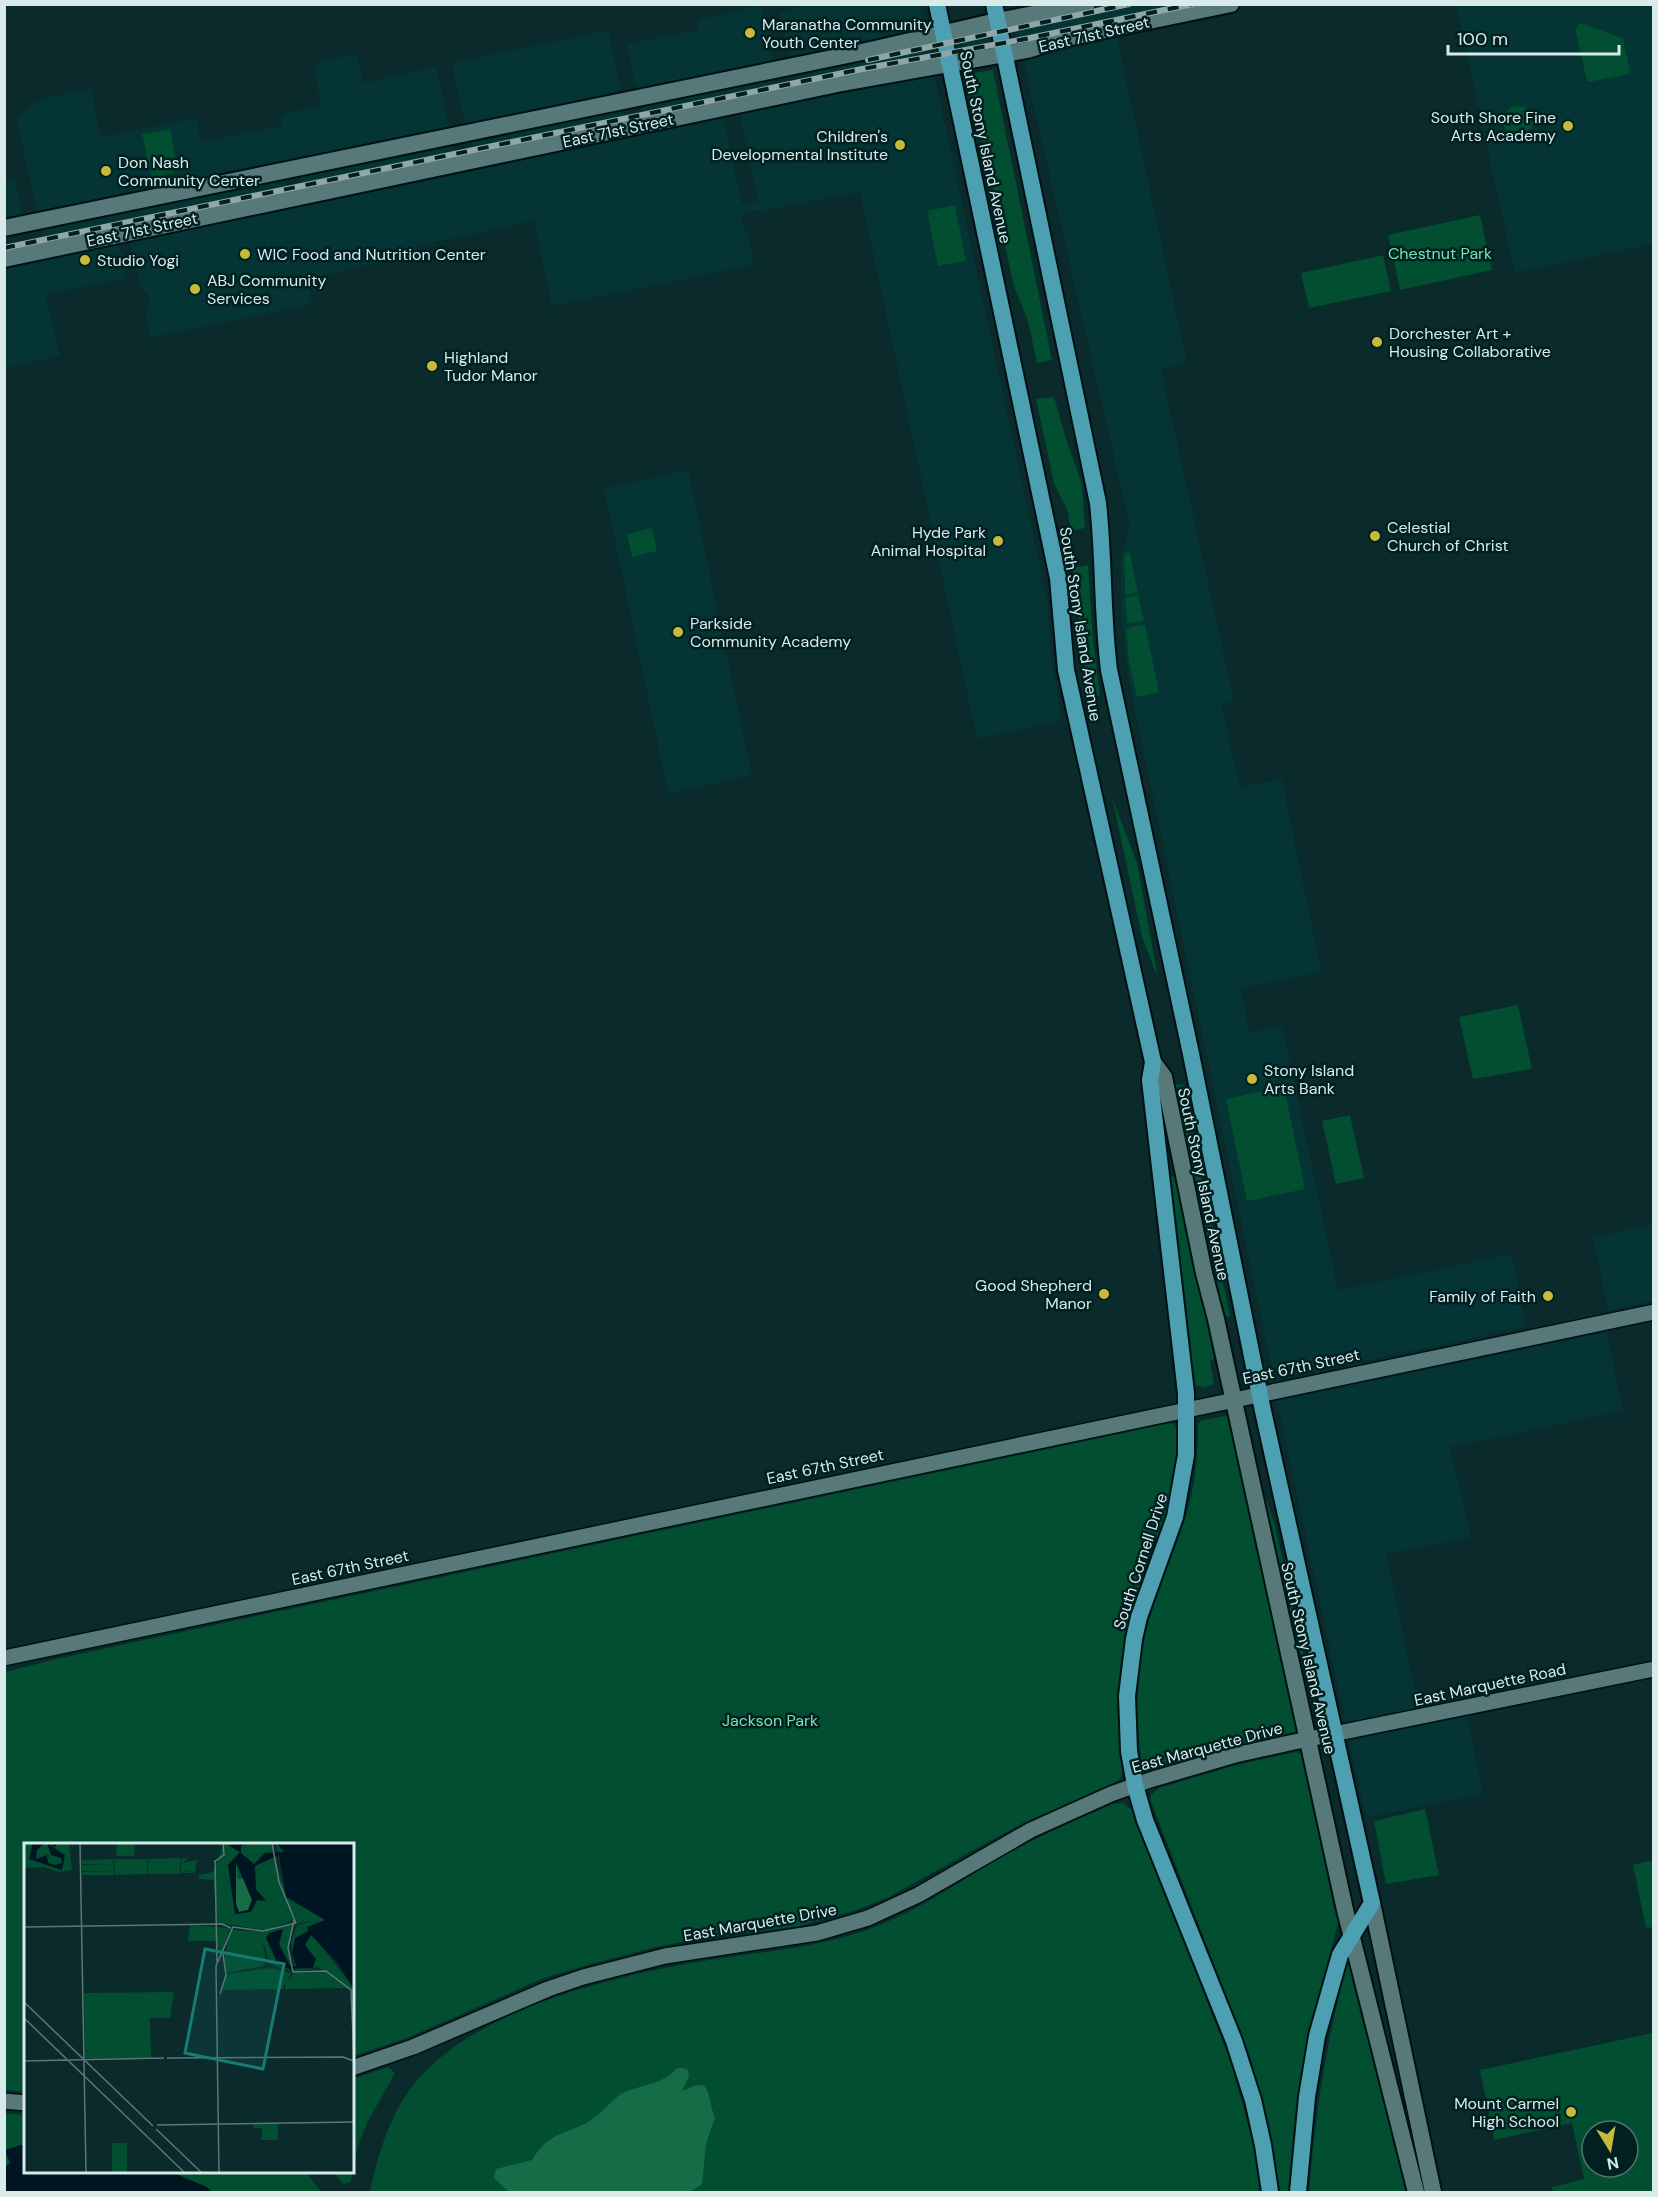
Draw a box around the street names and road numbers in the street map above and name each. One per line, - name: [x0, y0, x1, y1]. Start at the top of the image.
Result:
- street label: East 71st Street: [1037, 12, 1152, 57]
- street label: South Stony Island Avenue: [955, 49, 1016, 245]
- street label: East 71st Street: [561, 108, 676, 153]
- street label: East 71st Street: [85, 207, 200, 252]
- street label: South Stony Island Avenue: [1055, 525, 1106, 723]
- street label: South Stony Island Avenue: [1173, 1086, 1234, 1282]
- street label: East 67th Street: [1241, 1344, 1362, 1389]
- street label: East 67th Street: [765, 1444, 886, 1489]
- street label: South Cornell Drive: [1109, 1490, 1172, 1632]
- street label: East 67th Street: [290, 1545, 411, 1590]
- street label: South Stony Island Avenue: [1276, 1560, 1341, 1756]
- street label: East Marquette Road: [1412, 1658, 1568, 1711]
- street label: East Marquette Drive: [1129, 1717, 1285, 1778]
- street label: East Marquette Drive: [682, 1899, 838, 1946]

